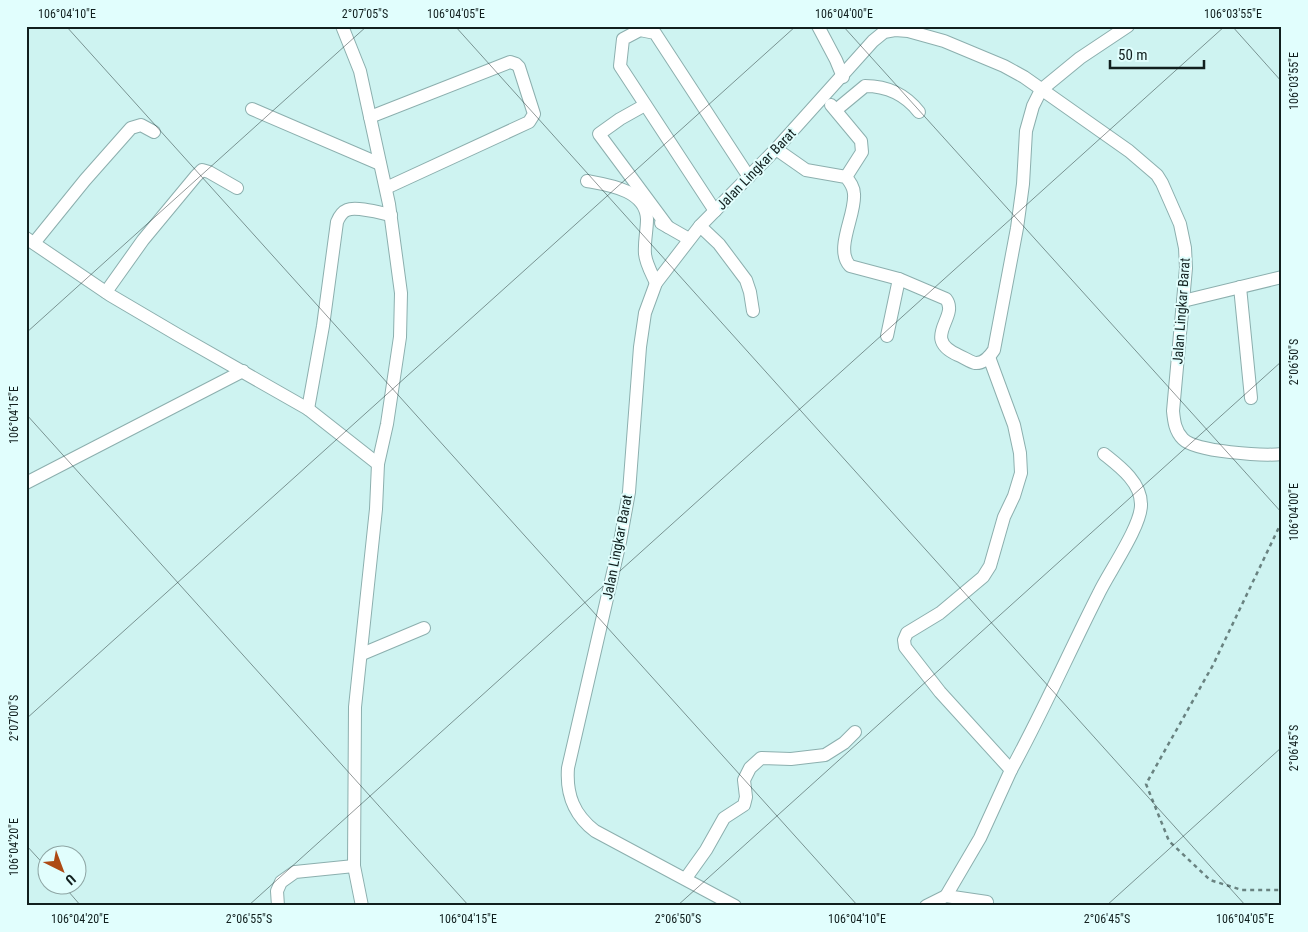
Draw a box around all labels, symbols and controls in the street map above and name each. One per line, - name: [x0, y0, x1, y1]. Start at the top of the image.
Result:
- text: 106°04'10"E: [38, 7, 96, 21]
- text: 2°07'05"S: [342, 7, 388, 21]
- text: 106°04'05"E: [427, 7, 485, 21]
- text: 106°04'00"E: [815, 7, 873, 21]
- text: 106°03'55"E: [1204, 7, 1262, 21]
- scale bar: [1110, 38, 1204, 70]
- text: 50 m: [1118, 46, 1148, 64]
- text: 106°03'55"E: [1287, 52, 1301, 110]
- street label: Jalan Lingkar Barat: [713, 125, 799, 213]
- street label: Jalan Lingkar Barat: [1169, 257, 1193, 365]
- text: 2°06'50"S: [1287, 339, 1301, 385]
- text: 106°04'15"E: [7, 386, 21, 444]
- text: 106°04'00"E: [1287, 483, 1301, 541]
- street label: Jalan Lingkar Barat: [599, 493, 635, 601]
- text: 2°07'00"S: [7, 695, 21, 741]
- text: 2°06'45"S: [1287, 725, 1301, 771]
- text: 106°04'20"E: [7, 818, 21, 876]
- north arrow: [38, 844, 88, 894]
- text: U: [62, 871, 79, 888]
- text: 106°04'20"E: [51, 912, 109, 926]
- text: 2°06'55"S: [226, 912, 272, 926]
- text: 106°04'15"E: [439, 912, 497, 926]
- text: 2°06'50"S: [655, 912, 701, 926]
- text: 106°04'10"E: [828, 912, 886, 926]
- text: 2°06'45"S: [1084, 912, 1130, 926]
- text: 106°04'05"E: [1216, 912, 1274, 926]

